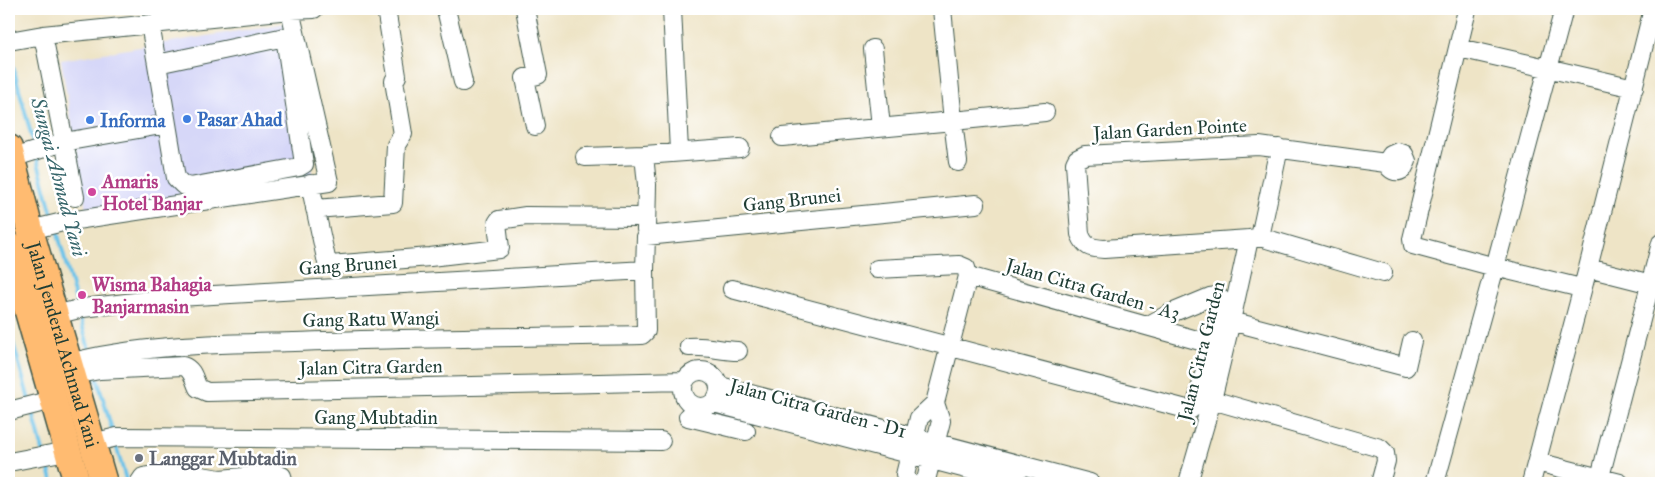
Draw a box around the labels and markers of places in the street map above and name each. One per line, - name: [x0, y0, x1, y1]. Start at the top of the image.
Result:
- place label: Pasar Ahad: [197, 108, 283, 131]
- place label: Informa: [100, 109, 166, 132]
- marker: Pasar Ahad: [181, 113, 193, 125]
- marker: Informa: [84, 114, 96, 126]
- place label: Amaris Hotel Banjar: [100, 170, 203, 216]
- marker: Amaris Hotel Banjar: [86, 186, 98, 198]
- place label: Wisma Bahagia Banjarmasin: [92, 273, 213, 319]
- marker: Wisma Bahagia Banjarmasin: [76, 289, 88, 301]
- place label: Langgar Mubtadin: [149, 447, 297, 471]
- marker: Langgar Mubtadin: [133, 452, 145, 464]

